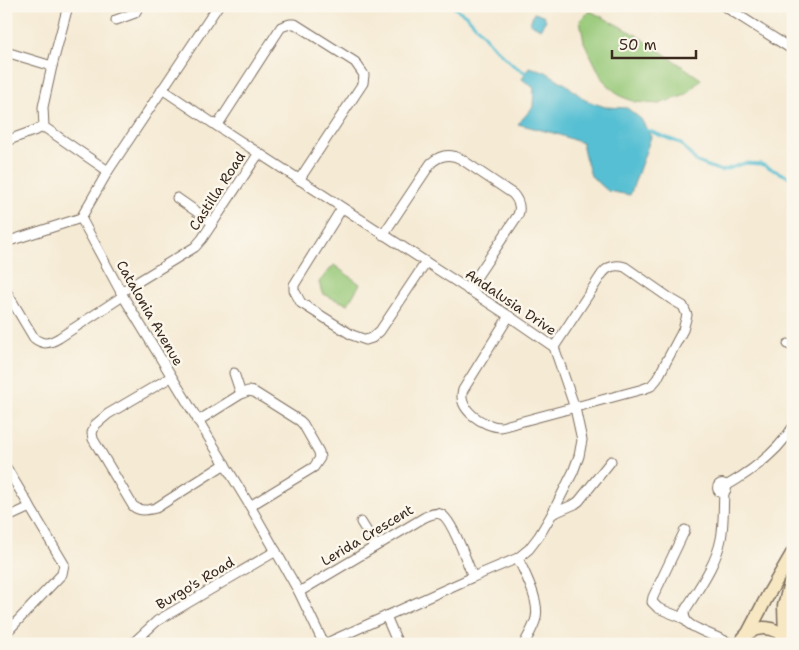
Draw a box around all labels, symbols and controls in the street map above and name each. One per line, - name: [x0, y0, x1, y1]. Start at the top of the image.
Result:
- scale bar: [612, 28, 695, 60]
- text: 50 m: [619, 35, 657, 55]
- street label: Castilla Road: [185, 148, 249, 234]
- street label: Catalonia Avenue: [112, 257, 188, 369]
- street label: Andalusia Drive: [462, 265, 560, 339]
- street label: Lerida Crescent: [317, 500, 417, 570]
- street label: Burgo's Road: [153, 553, 237, 613]

